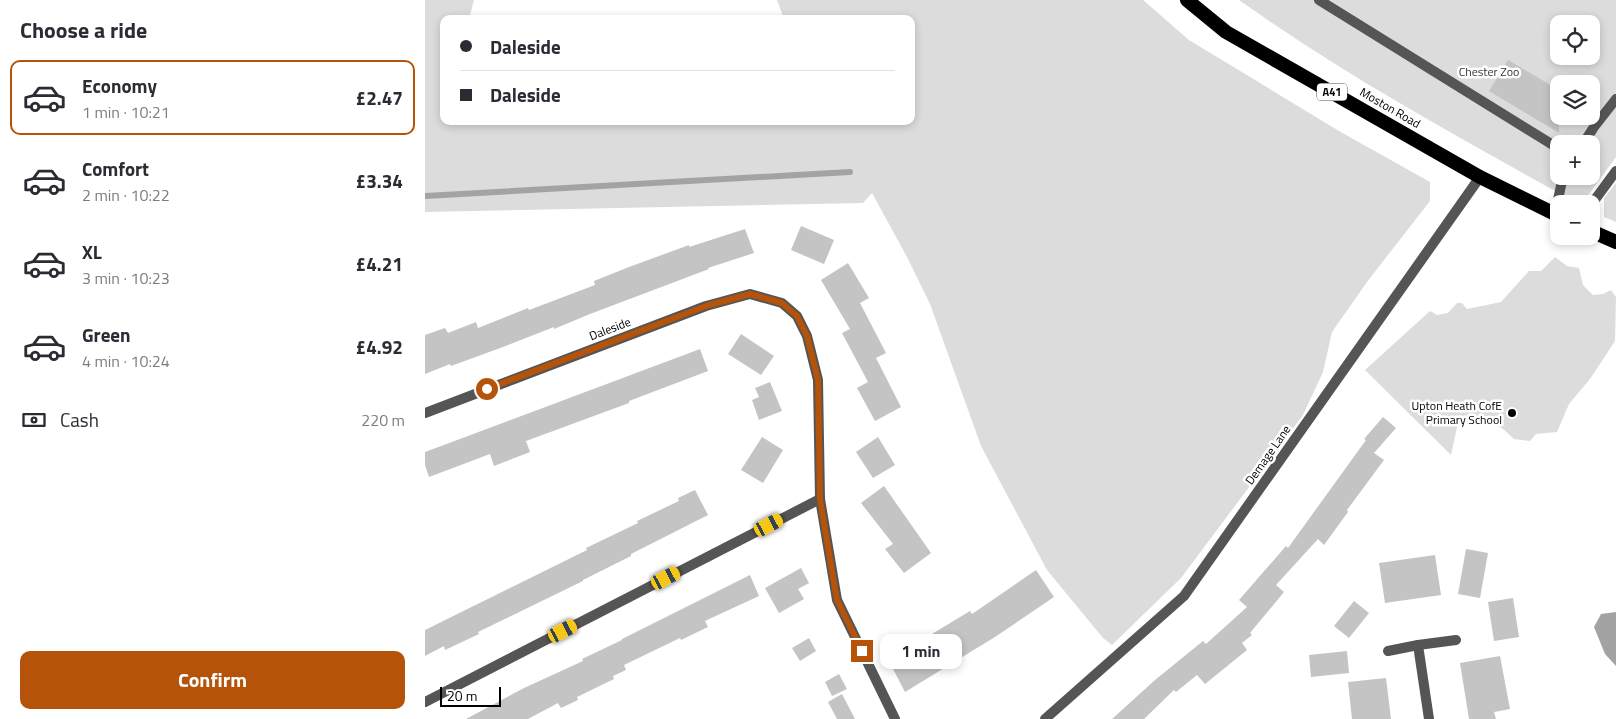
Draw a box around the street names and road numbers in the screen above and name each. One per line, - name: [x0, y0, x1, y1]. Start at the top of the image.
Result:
- street label: Moston Road: [1356, 82, 1424, 133]
- road number: A41: [1317, 84, 1347, 100]
- street label: Daleside: [586, 312, 633, 345]
- street label: Demage Lane: [1240, 421, 1295, 488]

